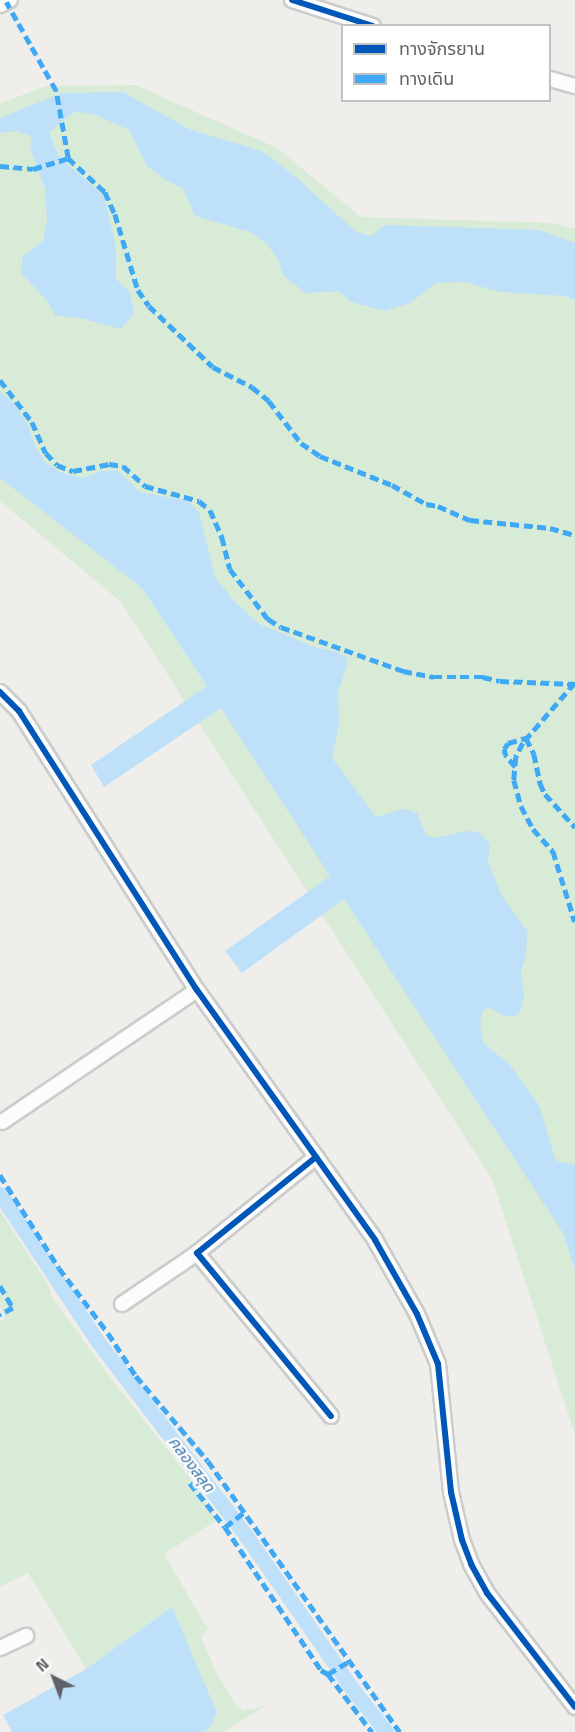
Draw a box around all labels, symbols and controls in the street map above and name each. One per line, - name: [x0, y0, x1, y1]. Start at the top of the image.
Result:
- legend: [341, 24, 551, 102]
- text: ทางจักรยาน: [399, 35, 485, 62]
- text: ทางเดิน: [399, 65, 454, 92]
- water label: คลองสลุด: [165, 1432, 219, 1496]
- north arrow: [24, 1648, 84, 1708]
- text: N: [30, 1652, 54, 1677]

